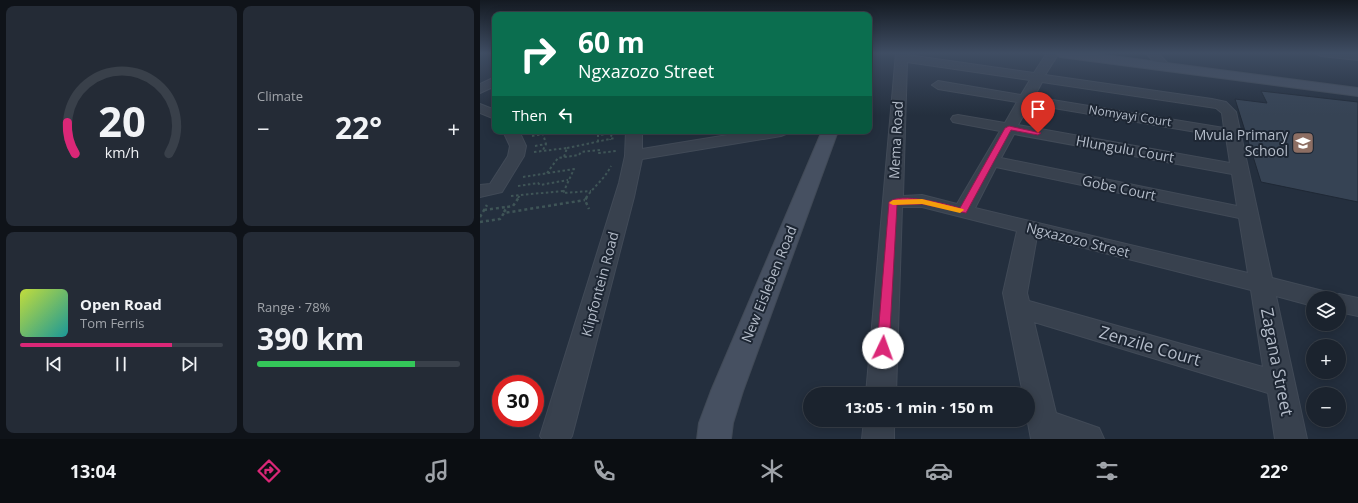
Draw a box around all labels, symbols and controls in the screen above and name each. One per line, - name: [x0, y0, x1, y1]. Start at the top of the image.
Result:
- text: 60 m: [578, 23, 645, 61]
- icon: right: [512, 28, 564, 80]
- text: Ngxazozo Street: [578, 59, 714, 83]
- text: Climate: [257, 87, 303, 105]
- pin: [1021, 92, 1055, 133]
- text: 20: [98, 93, 145, 149]
- icon: arrive: [1027, 98, 1049, 120]
- street label: Mema Road: [884, 100, 907, 180]
- street label: Nomyayi Court: [1087, 101, 1173, 130]
- icon: left: [555, 104, 577, 126]
- text: Then: [512, 105, 547, 125]
- text: 22°: [335, 107, 382, 148]
- text: −: [257, 113, 270, 143]
- text: +: [447, 113, 460, 143]
- place label: Mvula Primary School: [1194, 125, 1289, 160]
- school or university icon: Mvula Primary School: [1290, 130, 1316, 156]
- street label: Hlungulu Court: [1074, 131, 1176, 167]
- text: km/h: [104, 142, 139, 161]
- street label: Gobe Court: [1080, 170, 1158, 205]
- street label: Ngxazozo Street: [1024, 217, 1132, 262]
- street label: New Eisleben Road: [736, 223, 801, 345]
- street label: Klipfontein Road: [576, 229, 623, 338]
- map controls: [1306, 291, 1346, 427]
- button: layers: [1306, 291, 1346, 331]
- text: Open Road: [80, 294, 162, 314]
- text: Range · 78%: [257, 298, 330, 316]
- street label: Zagana Street: [1256, 306, 1299, 418]
- text: Tom Ferris: [80, 314, 145, 332]
- text: 390 km: [257, 318, 364, 359]
- street label: Zenzile Court: [1097, 320, 1204, 371]
- position arrow: [862, 327, 904, 369]
- button: +: [1306, 339, 1346, 379]
- icon: previous: [43, 353, 65, 375]
- icon: pause: [110, 353, 132, 375]
- icon: next: [178, 353, 200, 375]
- speed limit sign: 30: [492, 375, 544, 427]
- button: −: [1306, 387, 1346, 427]
- text: 13:05 · 1 min · 150 m: [845, 397, 993, 417]
- icon: directions: [255, 457, 283, 485]
- icon: music: [423, 457, 451, 485]
- icon: phone: [590, 457, 618, 485]
- icon: climate: [758, 457, 786, 485]
- icon: car: [925, 457, 953, 485]
- icon: filters: [1093, 457, 1121, 485]
- text: 13:04: [70, 459, 116, 483]
- text: 22°: [1260, 459, 1288, 483]

